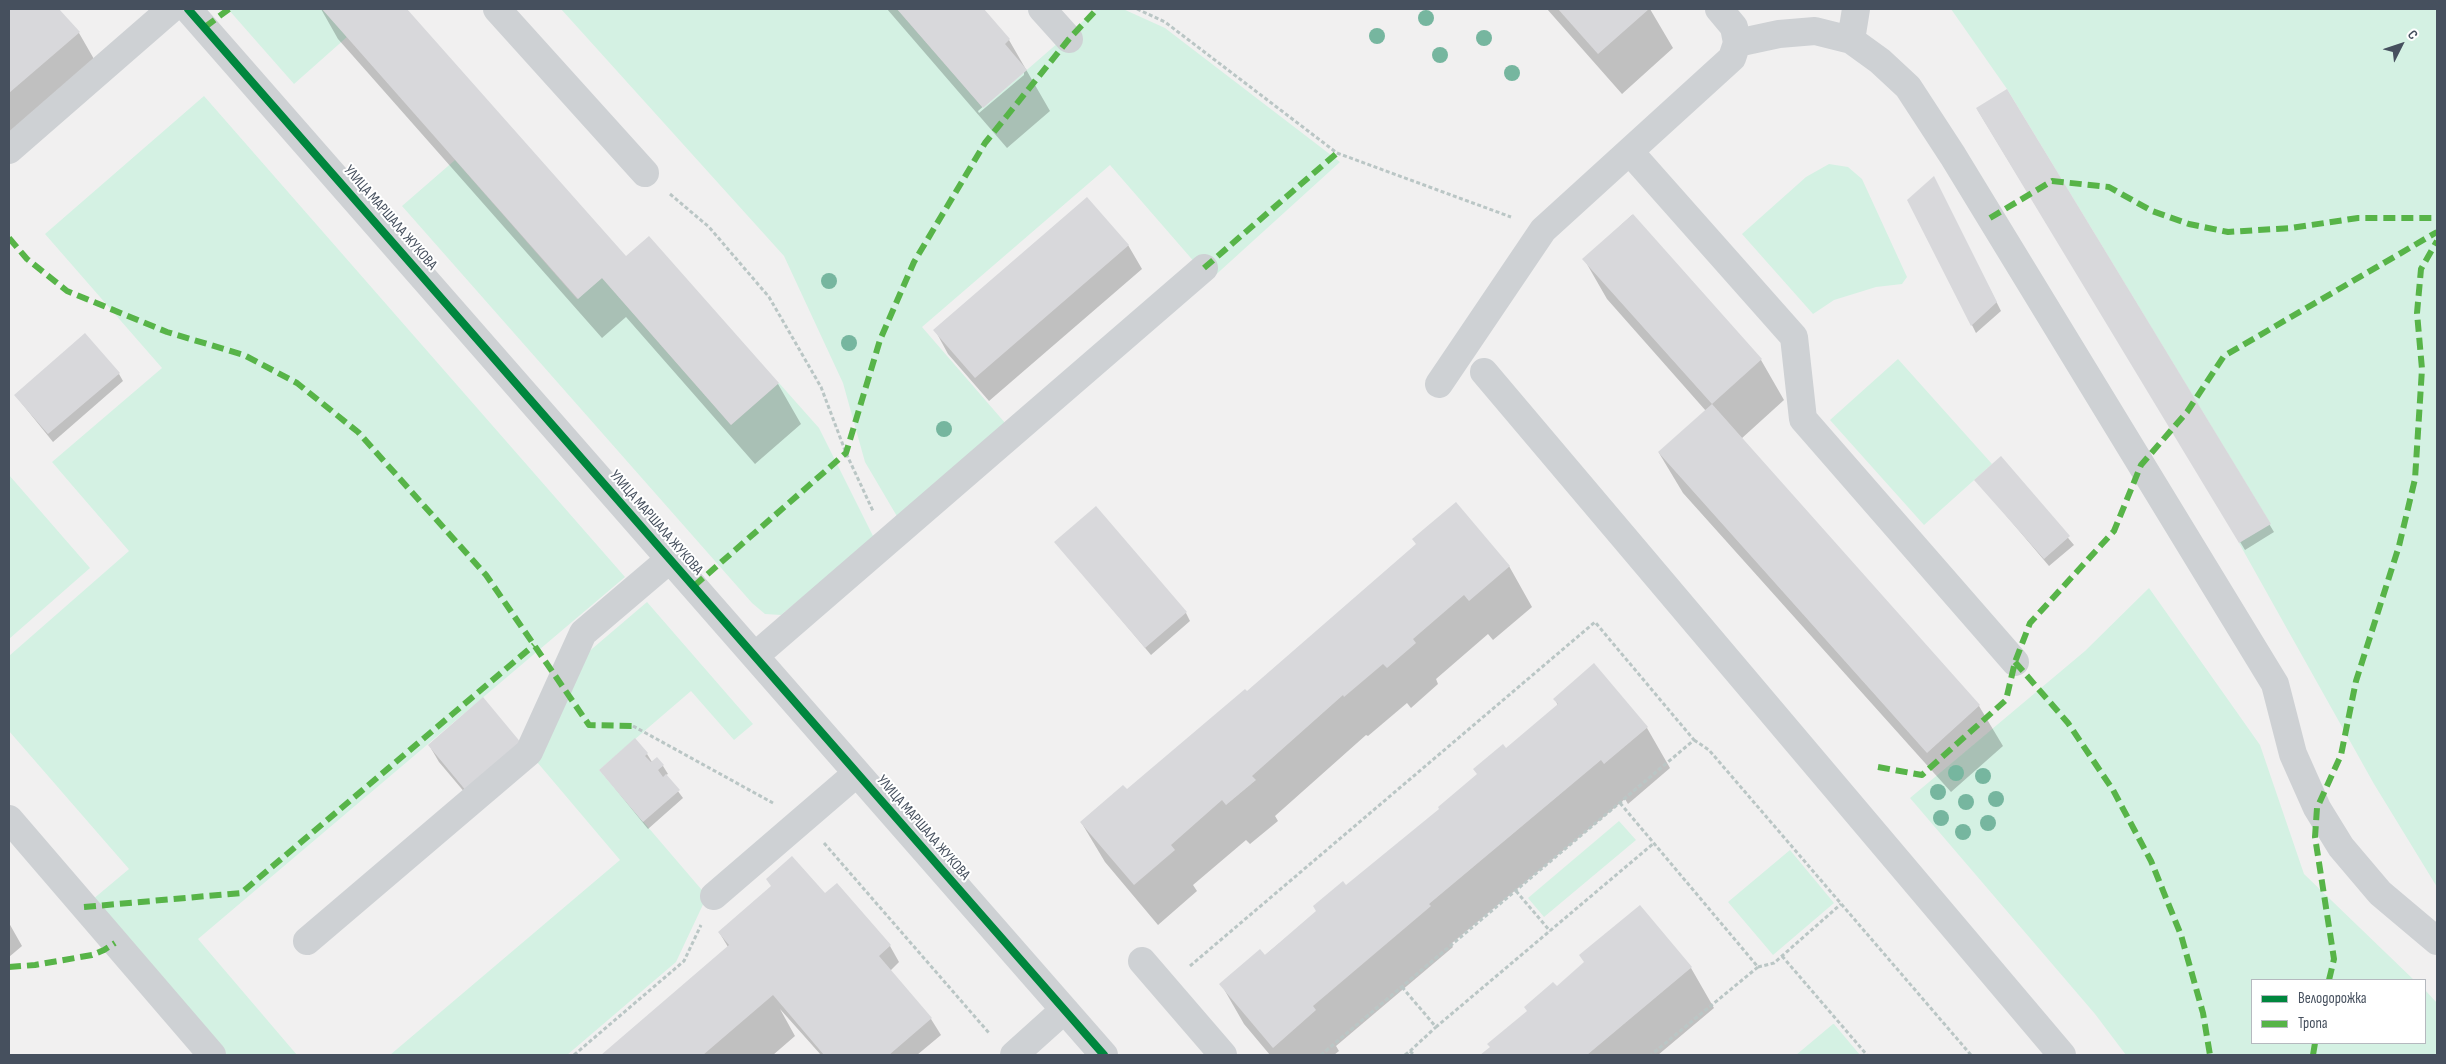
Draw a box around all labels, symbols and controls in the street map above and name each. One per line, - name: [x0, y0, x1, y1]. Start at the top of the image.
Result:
- north arrow: [2376, 20, 2426, 70]
- text: С: [2404, 27, 2421, 43]
- street label: УЛИЦА МАРШАЛА ЖУКОВА: [340, 162, 440, 274]
- street label: УЛИЦА МАРШАЛА ЖУКОВА: [606, 467, 706, 579]
- street label: УЛИЦА МАРШАЛА ЖУКОВА: [873, 772, 973, 884]
- legend: [2251, 979, 2426, 1044]
- text: Велодорожка: [2298, 989, 2367, 1008]
- text: Тропа: [2298, 1014, 2328, 1033]

